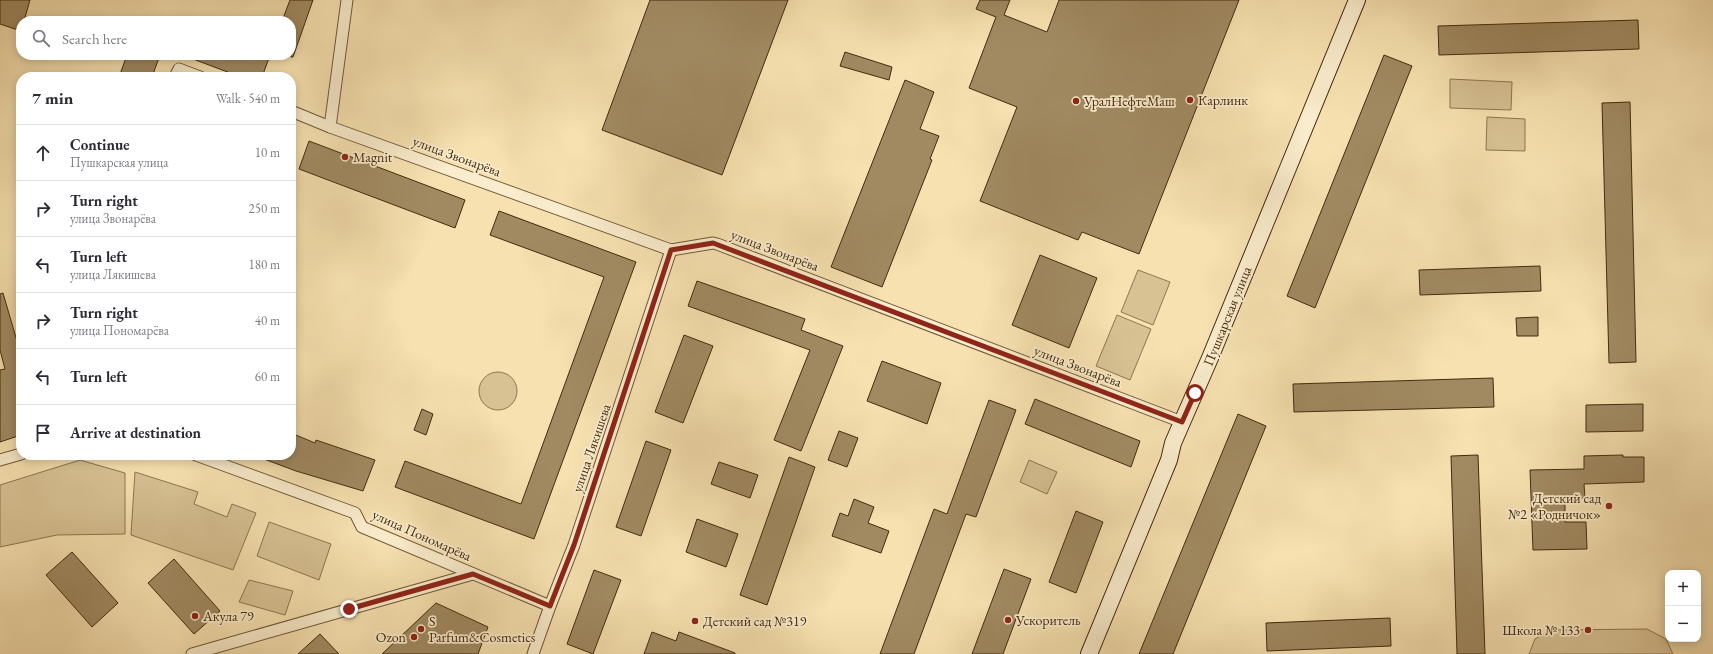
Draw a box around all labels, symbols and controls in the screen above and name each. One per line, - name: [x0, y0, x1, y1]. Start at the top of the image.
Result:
- search box: [16, 16, 296, 60]
- icon: search: [30, 27, 52, 49]
- text: Search here: [62, 29, 127, 48]
- text: 7 min: [32, 87, 73, 109]
- text: Walk · 540 m: [216, 90, 280, 107]
- place label: Карлинк: [1198, 91, 1248, 109]
- place label: УралНефтеМаш: [1083, 92, 1175, 110]
- marker: Карлинк: [1185, 95, 1195, 105]
- marker: УралНефтеМаш: [1071, 96, 1081, 106]
- street label: улица Звонарёва: [410, 132, 504, 180]
- text: Continue: [70, 135, 130, 154]
- icon: ahead: [32, 142, 54, 164]
- text: 10 m: [255, 144, 280, 161]
- place label: Magnit: [353, 148, 393, 166]
- marker: Magnit: [340, 152, 350, 162]
- text: Пушкарская улица: [70, 154, 168, 171]
- text: Turn right: [70, 191, 138, 210]
- icon: right: [32, 198, 54, 220]
- text: 250 m: [249, 200, 280, 217]
- text: улица Звонарёва: [70, 210, 156, 227]
- street label: улица Звонарёва: [729, 225, 822, 275]
- text: Turn left: [70, 247, 127, 266]
- icon: left: [32, 254, 54, 276]
- text: 180 m: [249, 256, 280, 273]
- street label: Пушкарская улица: [1199, 263, 1255, 369]
- text: улица Лякишева: [70, 266, 156, 283]
- text: Turn right: [70, 303, 138, 322]
- icon: right: [32, 310, 54, 332]
- text: 40 m: [255, 312, 280, 329]
- text: улица Пономарёва: [70, 322, 169, 339]
- street label: улица Звонарёва: [1032, 341, 1125, 391]
- icon: left: [32, 366, 54, 388]
- text: Turn left: [70, 367, 127, 386]
- text: 60 m: [255, 368, 280, 385]
- route start: [1186, 384, 1204, 402]
- street label: улица Лякишева: [567, 401, 615, 495]
- icon: arrive: [32, 422, 54, 444]
- text: Arrive at destination: [70, 423, 201, 442]
- place label: Детский сад №2 «Родничок»: [1508, 489, 1602, 523]
- marker: Детский сад №2 «Родничок»: [1604, 501, 1614, 511]
- street label: улица Пономарёва: [370, 505, 475, 565]
- map controls: [1665, 570, 1701, 642]
- button: +: [1665, 570, 1701, 606]
- route end: [340, 600, 358, 618]
- button: −: [1665, 606, 1701, 642]
- place label: Акула 79: [202, 607, 254, 625]
- marker: Акула 79: [190, 611, 200, 621]
- place label: Ускоритель: [1015, 611, 1081, 629]
- place label: S Parfum&Cosmetics: [429, 612, 536, 646]
- place label: Детский сад №319: [703, 612, 807, 630]
- marker: Ускоритель: [1003, 615, 1013, 625]
- marker: Детский сад №319: [690, 616, 700, 626]
- place label: Школа № 133: [1502, 621, 1580, 639]
- marker: S Parfum&Cosmetics: [416, 624, 426, 634]
- marker: Школа № 133: [1583, 625, 1593, 635]
- place label: Ozon: [376, 628, 407, 646]
- marker: Ozon: [409, 632, 419, 642]

